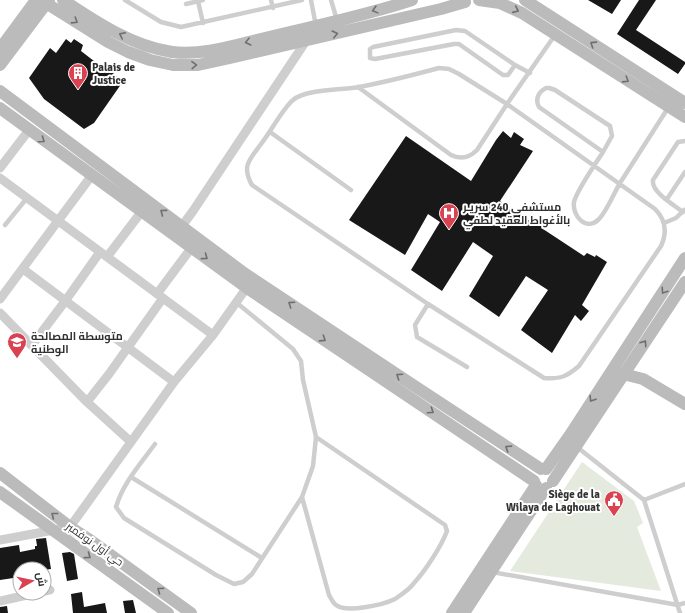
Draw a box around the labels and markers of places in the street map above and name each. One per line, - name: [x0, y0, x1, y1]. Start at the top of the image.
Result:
- place label: Palais de Justice: [92, 61, 136, 87]
- building icon: Palais de Justice: [67, 62, 89, 90]
- place label: مستشفى 240 سريـر بالأغواط العقيد لطفي: [462, 201, 570, 230]
- hospital icon: مستشفى 240 سريـر بالأغواط العقيد لطفي: [438, 202, 460, 230]
- place label: متوسطة المصالحة الوطنية: [31, 330, 123, 357]
- school or university icon: متوسطة المصالحة الوطنية: [6, 331, 28, 359]
- place label: Siège de la Wilaya de Laghouat: [506, 488, 600, 514]
- public building icon: Siège de la Wilaya de Laghouat: [603, 489, 625, 517]

